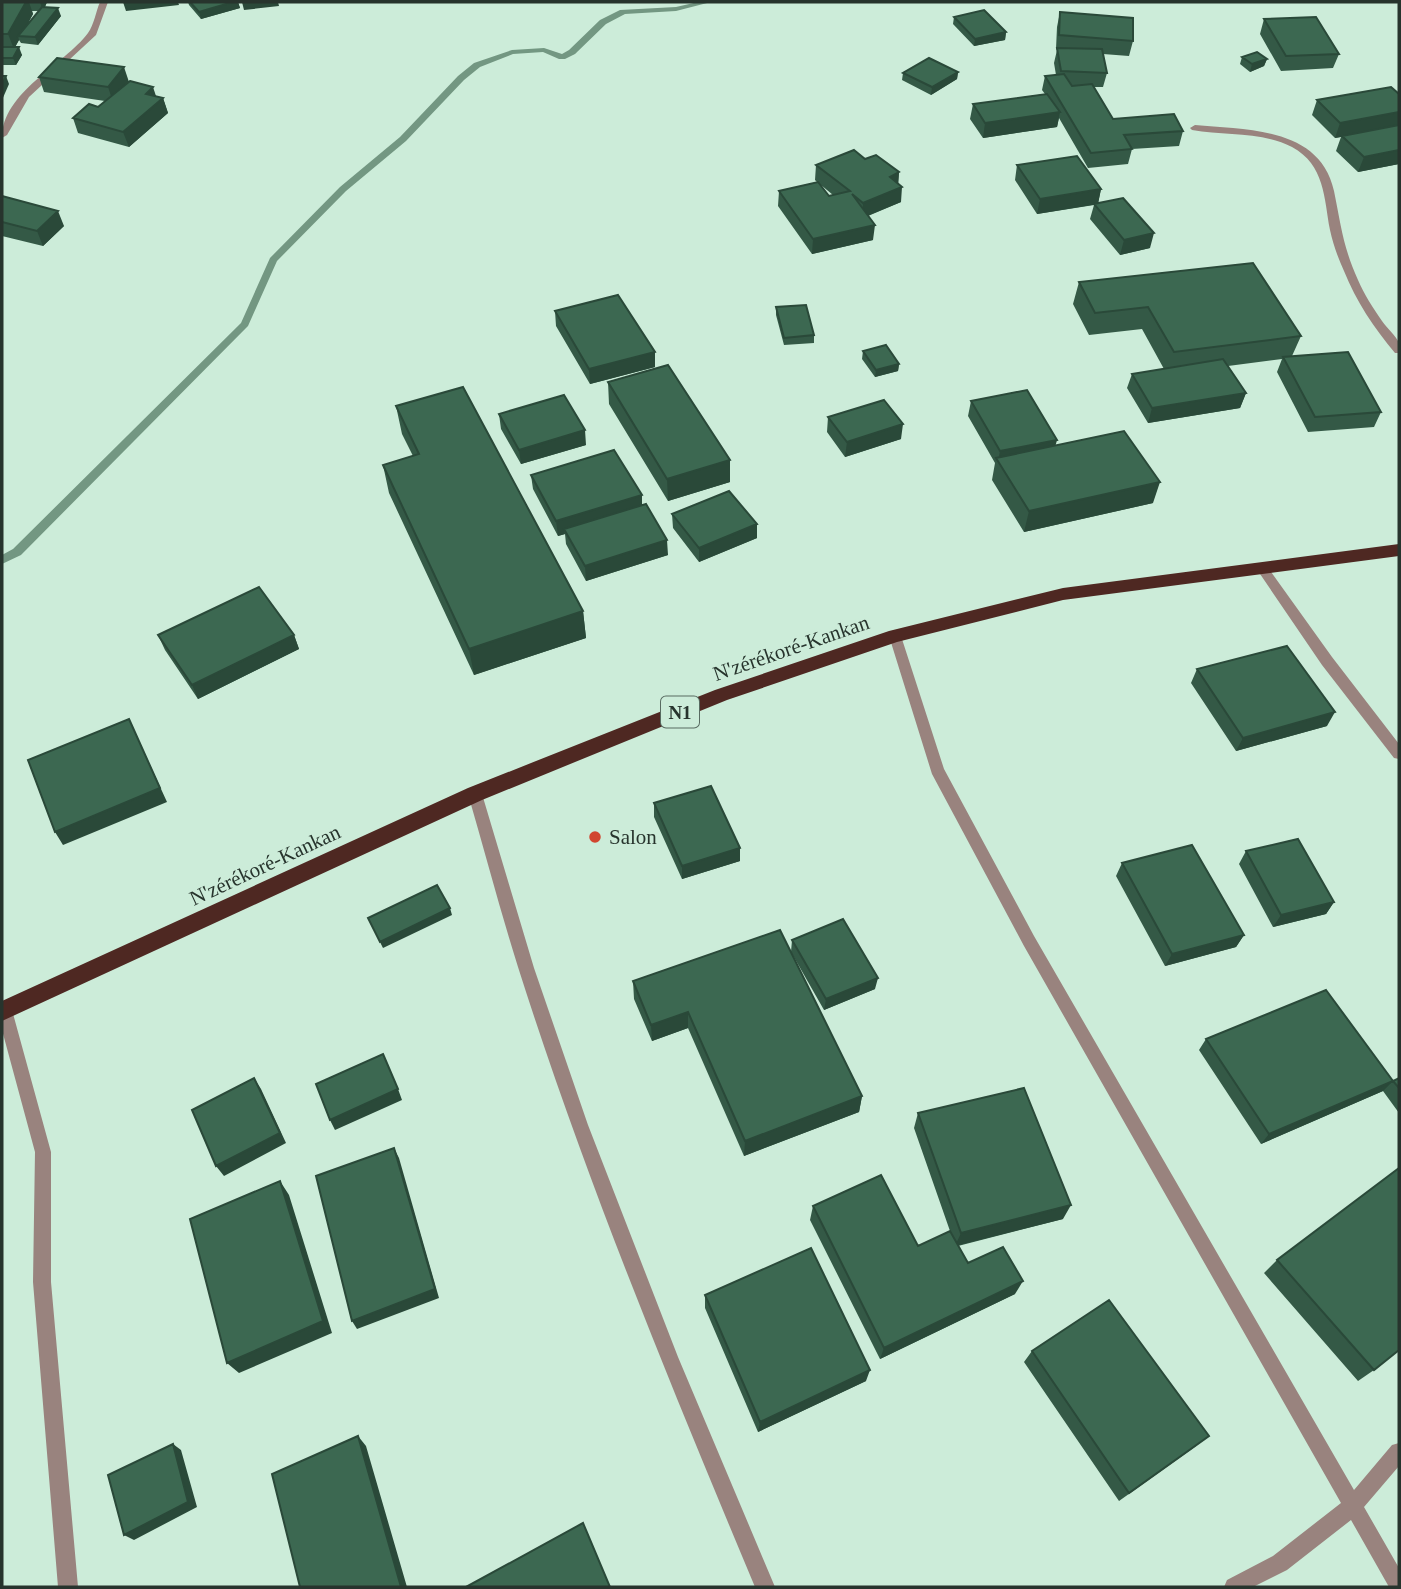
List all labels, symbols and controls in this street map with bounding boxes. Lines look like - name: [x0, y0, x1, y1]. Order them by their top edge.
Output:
- street label: N'zérékoré-Kankan: [710, 610, 873, 686]
- road number: N1: [661, 696, 699, 727]
- street label: N'zérékoré-Kankan: [186, 819, 345, 910]
- place label: Salon: [609, 825, 657, 849]
- marker: Salon: [587, 829, 603, 845]

